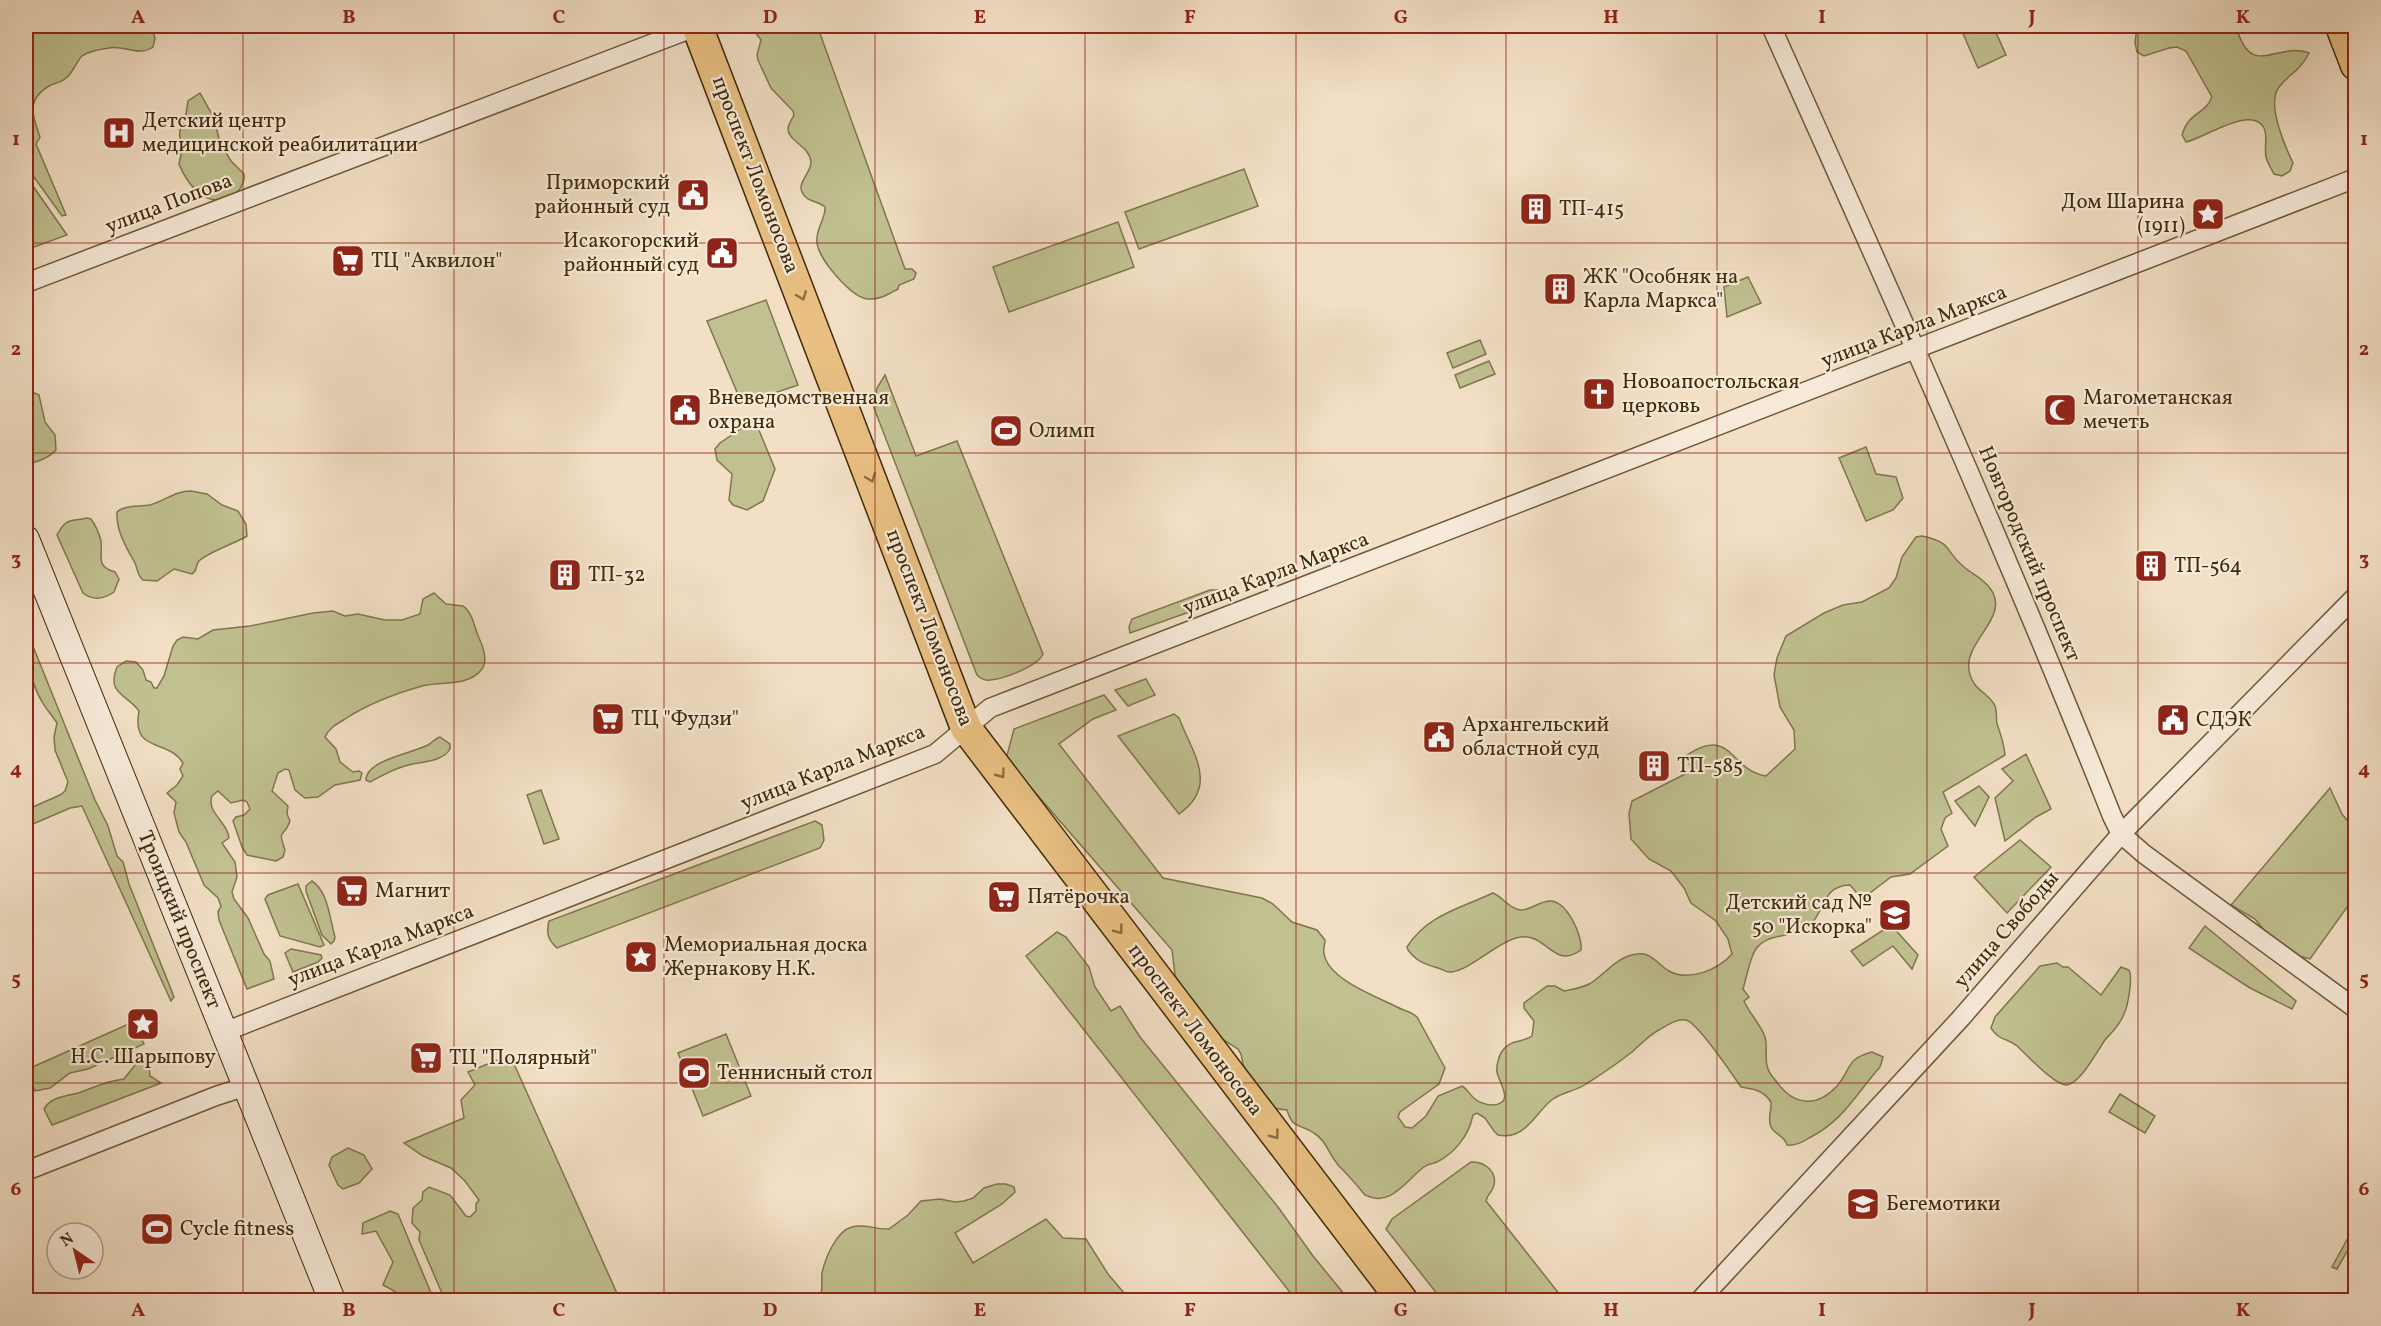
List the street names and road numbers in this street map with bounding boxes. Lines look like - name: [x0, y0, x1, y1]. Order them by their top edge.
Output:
- street label: проспект Ломоносова: [704, 72, 806, 278]
- street label: улица Попова: [101, 166, 237, 242]
- street label: улица Карла Маркса: [1817, 278, 2011, 376]
- street label: Новгородский проспект: [1970, 442, 2088, 667]
- street label: проспект Ломоносова: [878, 525, 980, 731]
- street label: улица Карла Маркса: [1179, 525, 1373, 623]
- street label: улица Карла Маркса: [736, 718, 930, 818]
- street label: Троицкий проспект: [130, 826, 228, 1014]
- street label: улица Свободы: [1948, 865, 2066, 995]
- street label: улица Карла Маркса: [284, 897, 478, 995]
- street label: проспект Ломоносова: [1120, 938, 1270, 1122]

